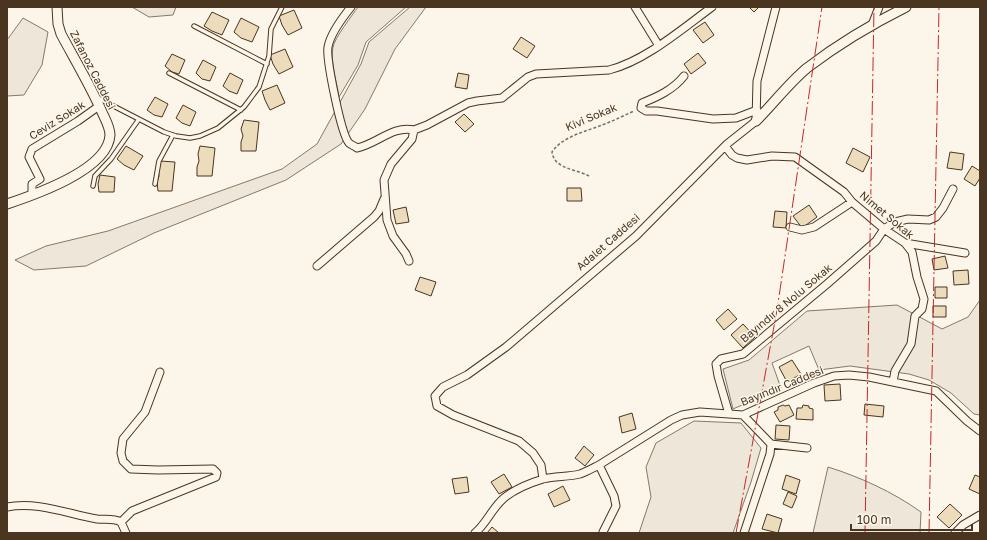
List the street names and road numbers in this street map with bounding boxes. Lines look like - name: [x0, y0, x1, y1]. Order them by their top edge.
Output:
- street label: Zafanoz Caddesi: [68, 28, 119, 111]
- street label: Ceviz Sokak: [26, 97, 87, 142]
- street label: Kivi Sokak: [563, 100, 618, 133]
- street label: Nimet Sokak: [858, 188, 917, 241]
- street label: Adalet Caddesi: [573, 211, 642, 273]
- street label: Bayındır 8 Nolu Sokak: [737, 261, 834, 345]
- street label: Bayındır Caddesi: [738, 363, 825, 408]

